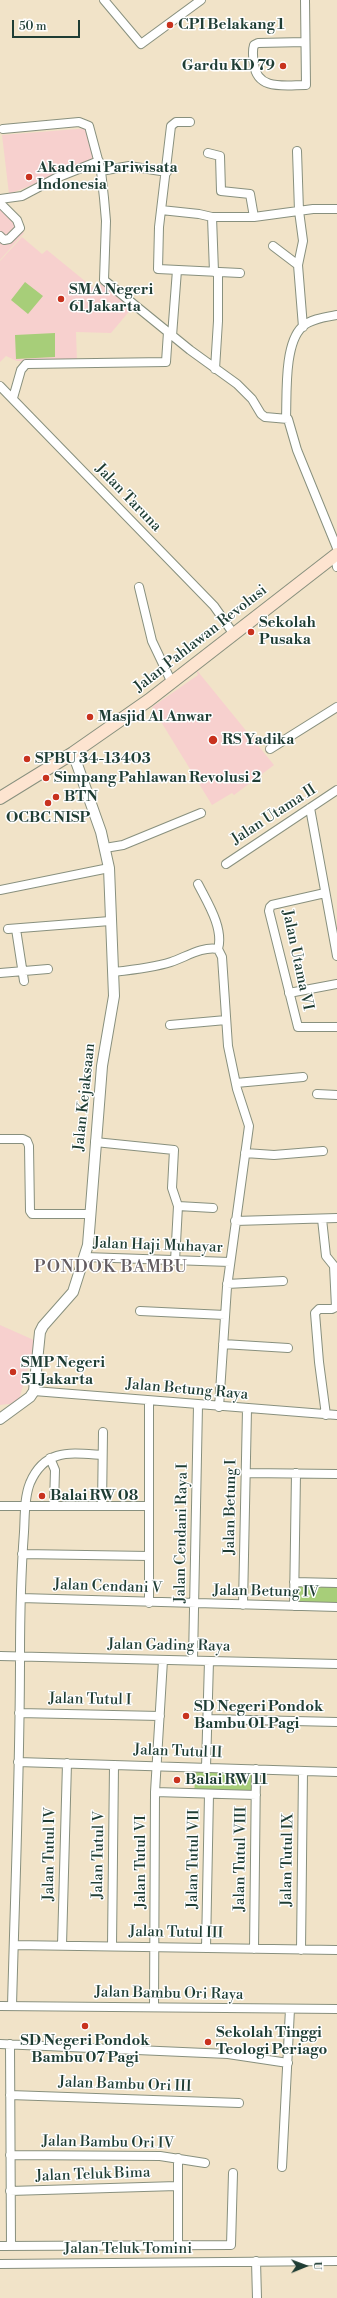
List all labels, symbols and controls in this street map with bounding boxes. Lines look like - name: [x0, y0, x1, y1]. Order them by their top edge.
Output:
- scale bar: [14, 12, 82, 38]
- place label: CPI Belakang 1: [178, 16, 285, 34]
- text: 50 m: [19, 19, 47, 34]
- marker: CPI Belakang 1: [165, 20, 175, 30]
- place label: Gardu KD 79: [182, 57, 275, 75]
- marker: Gardu KD 79: [278, 61, 288, 71]
- place label: Akademi Pariwisata Indonesia: [37, 159, 178, 194]
- marker: Akademi Pariwisata Indonesia: [24, 172, 34, 182]
- place label: SMA Negeri 61 Jakarta: [69, 281, 153, 316]
- marker: SMA Negeri 61 Jakarta: [56, 294, 66, 304]
- street label: Jalan Taruna: [91, 460, 165, 536]
- street label: Jalan Pahlawan Revolusi: [131, 581, 271, 697]
- place label: Sekolah Pusaka: [259, 614, 316, 649]
- marker: Sekolah Pusaka: [246, 627, 256, 637]
- place label: Masjid Al Anwar: [98, 708, 212, 726]
- marker: Masjid Al Anwar: [85, 712, 95, 722]
- place label: RS Yadika: [222, 731, 294, 749]
- marker: RS Yadika: [207, 734, 219, 746]
- place label: SPBU 34-13403: [35, 750, 151, 768]
- marker: SPBU 34-13403: [22, 754, 32, 764]
- place label: Simpang Pahlawan Revolusi 2: [54, 769, 261, 787]
- marker: Simpang Pahlawan Revolusi 2: [41, 773, 51, 783]
- street label: Jalan Utama II: [228, 781, 320, 849]
- place label: BTN: [64, 788, 98, 806]
- marker: BTN: [51, 792, 61, 802]
- marker: OCBC NISP: [43, 798, 53, 808]
- place label: OCBC NISP: [6, 809, 90, 827]
- street label: Jalan Utama VI: [278, 908, 316, 1012]
- street label: Jalan Kejaksaan: [70, 1042, 100, 1152]
- street label: Jalan Haji Muhayar: [93, 1235, 223, 1257]
- district label: PONDOK BAMBU: [34, 1258, 188, 1278]
- place label: SMP Negeri 51 Jakarta: [21, 1354, 105, 1389]
- marker: SMP Negeri 51 Jakarta: [8, 1367, 18, 1377]
- street label: Jalan Betung Raya: [125, 1376, 249, 1404]
- street label: Jalan Betung I: [221, 1459, 241, 1555]
- street label: Jalan Cendani Raya I: [172, 1463, 192, 1603]
- place label: Balai RW 08: [50, 1487, 138, 1505]
- marker: Balai RW 08: [37, 1491, 47, 1501]
- street label: Jalan Cendani V: [53, 1576, 163, 1598]
- street label: Jalan Betung IV: [213, 1582, 319, 1602]
- street label: Jalan Gading Raya: [107, 1636, 231, 1656]
- street label: Jalan Tutul I: [48, 1690, 132, 1710]
- place label: SD Negeri Pondok Bambu 01 Pagi: [194, 1698, 323, 1733]
- marker: SD Negeri Pondok Bambu 01 Pagi: [181, 1711, 191, 1721]
- street label: Jalan Tutul II: [133, 1741, 223, 1763]
- place label: Balai RW 11: [185, 1771, 268, 1789]
- marker: Balai RW 11: [172, 1775, 182, 1785]
- street label: Jalan Tutul VIII: [231, 1806, 251, 1912]
- street label: Jalan Tutul IV: [40, 1807, 60, 1901]
- street label: Jalan Tutul VII: [184, 1809, 204, 1909]
- street label: Jalan Tutul V: [89, 1811, 109, 1899]
- street label: Jalan Tutul IX: [278, 1813, 298, 1907]
- street label: Jalan Tutul VI: [132, 1815, 150, 1909]
- street label: Jalan Tutul III: [129, 1923, 223, 1943]
- street label: Jalan Bambu Ori Raya: [94, 1984, 244, 2004]
- marker: SD Negeri Pondok Bambu 07 Pagi: [80, 2021, 90, 2031]
- place label: Sekolah Tinggi Teologi Periago: [216, 2024, 327, 2059]
- place label: SD Negeri Pondok Bambu 07 Pagi: [20, 2032, 150, 2067]
- marker: Sekolah Tinggi Teologi Periago: [203, 2037, 213, 2047]
- street label: Jalan Bambu Ori III: [58, 2074, 192, 2096]
- street label: Jalan Bambu Ori IV: [42, 2133, 174, 2153]
- street label: Jalan Teluk Bima: [35, 2164, 151, 2186]
- street label: Jalan Teluk Tomini: [64, 2240, 192, 2258]
- north arrow: [285, 2246, 325, 2286]
- text: U: [310, 2261, 324, 2270]

